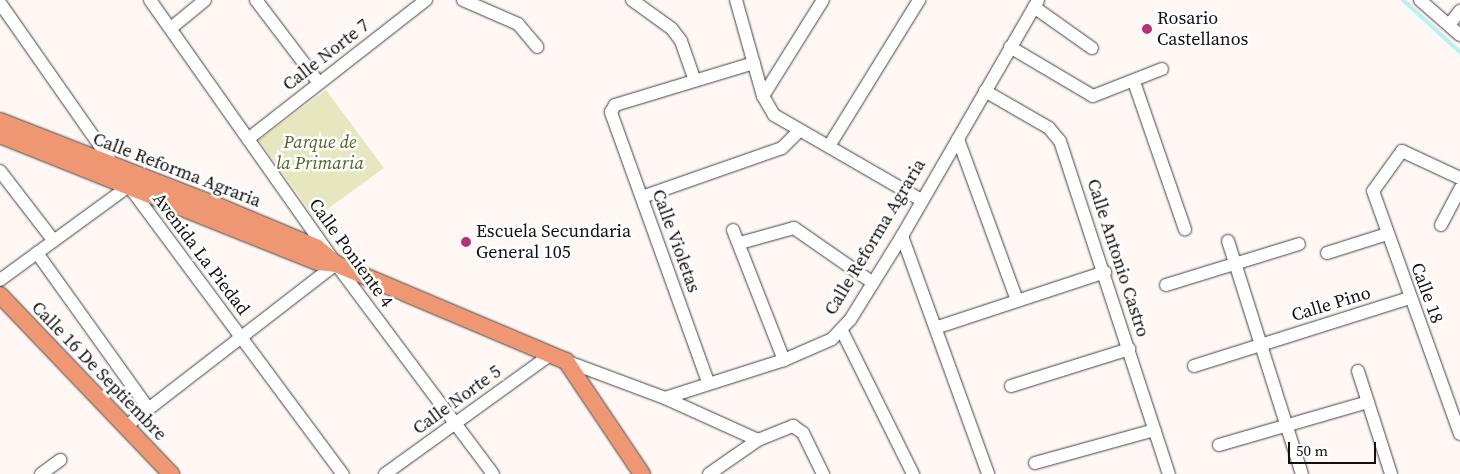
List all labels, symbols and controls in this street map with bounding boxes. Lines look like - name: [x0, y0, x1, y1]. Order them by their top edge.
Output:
- place label: Rosario Castellanos: [1157, 8, 1248, 50]
- street label: Calle Norte 7: [278, 15, 374, 95]
- marker: Rosario Castellanos: [1141, 23, 1153, 35]
- street label: Calle Reforma Agraria: [90, 128, 264, 212]
- park label: Parque de la Primaria: [276, 132, 364, 174]
- street label: Calle Reforma Agraria: [820, 155, 930, 319]
- street label: Calle Antonio Castro: [1082, 176, 1154, 340]
- street label: Calle Violetas: [647, 186, 705, 296]
- street label: Avenida La Piedad: [148, 189, 254, 319]
- street label: Calle Poniente 4: [304, 194, 398, 312]
- place label: Escuela Secundaria General 105: [476, 221, 631, 264]
- marker: Escuela Secundaria General 105: [460, 236, 472, 248]
- street label: Calle 18: [1406, 260, 1448, 326]
- street label: Calle Pino: [1289, 282, 1373, 326]
- street label: Calle 16 De Septiembre: [27, 297, 171, 445]
- street label: Calle Norte 5: [409, 361, 505, 439]
- scale bar: [1290, 432, 1378, 464]
- text: 50 m: [1296, 440, 1328, 461]

